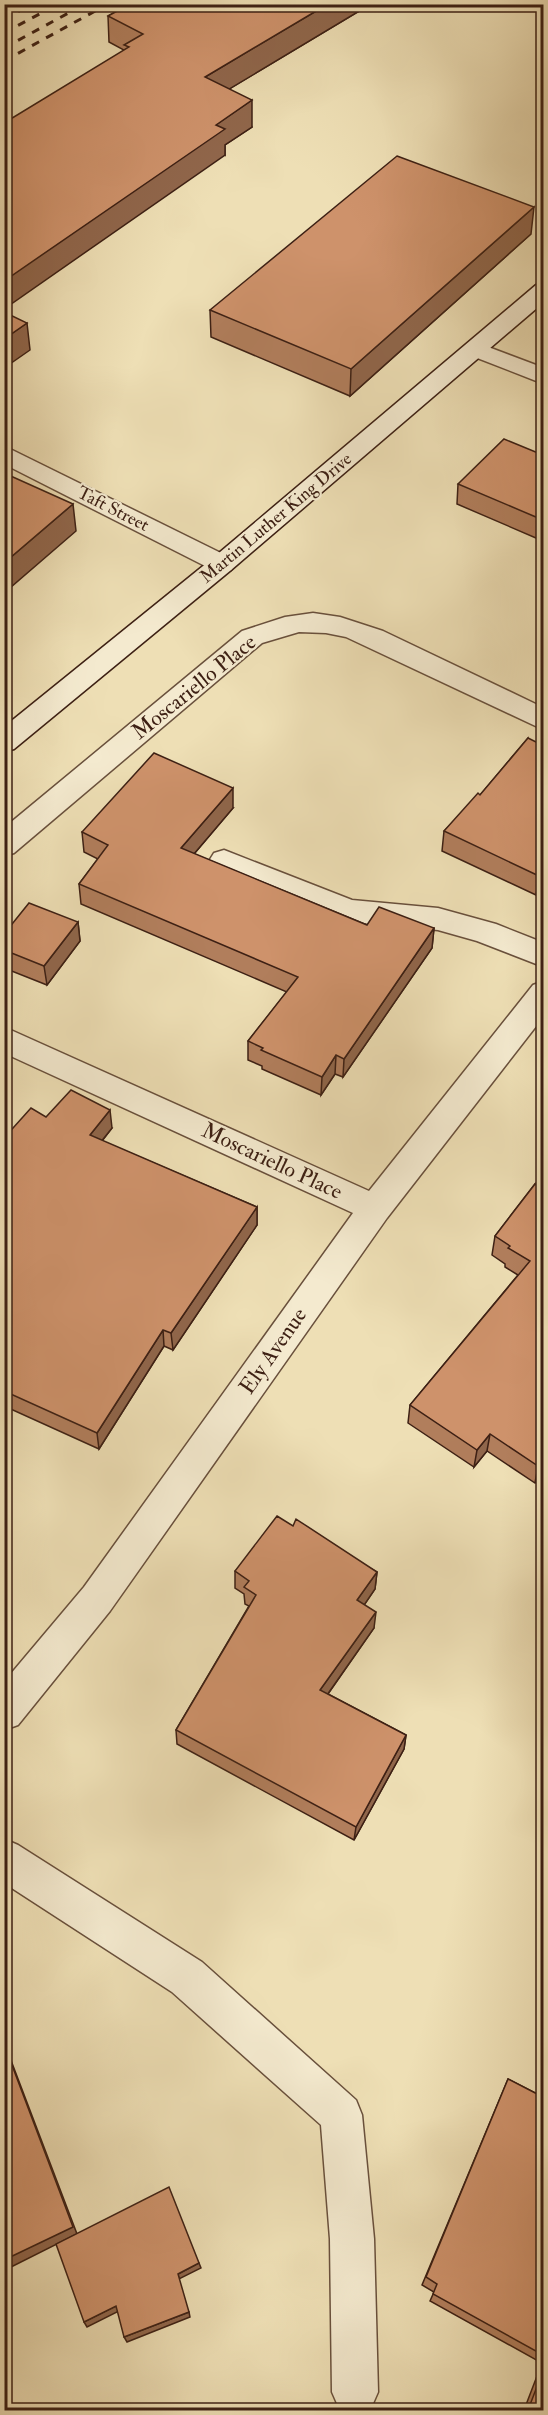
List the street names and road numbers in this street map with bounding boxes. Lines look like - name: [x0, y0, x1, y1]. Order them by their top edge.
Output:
- street label: Martin Luther King Drive: [195, 447, 357, 588]
- street label: Taft Street: [73, 481, 153, 537]
- street label: Moscariello Place: [126, 628, 262, 746]
- street label: Moscariello Place: [197, 1116, 347, 1206]
- street label: Ely Avenue: [233, 1302, 313, 1400]

